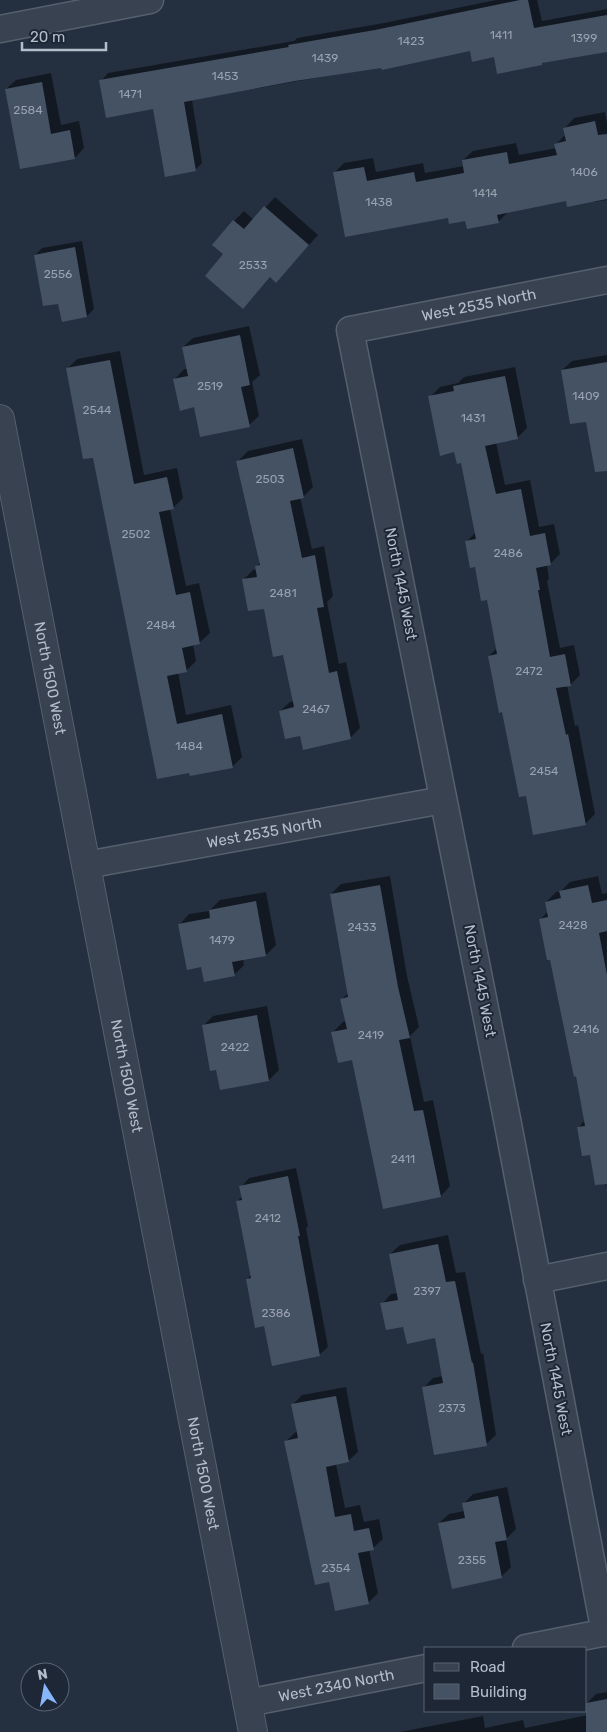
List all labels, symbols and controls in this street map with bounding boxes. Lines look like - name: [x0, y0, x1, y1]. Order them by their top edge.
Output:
- scale bar: [22, 20, 106, 52]
- text: 20 m: [30, 28, 65, 46]
- house number: 1411: [490, 28, 512, 42]
- house number: 1399: [571, 31, 597, 45]
- house number: 1423: [398, 34, 424, 48]
- house number: 1439: [312, 51, 338, 65]
- house number: 1453: [212, 69, 238, 83]
- house number: 1471: [118, 87, 142, 101]
- house number: 2584: [13, 103, 43, 117]
- house number: 1406: [570, 165, 598, 179]
- house number: 1414: [473, 186, 498, 200]
- house number: 1438: [365, 195, 393, 209]
- house number: 2533: [239, 258, 267, 272]
- house number: 2556: [44, 267, 72, 281]
- street label: West 2535 North: [420, 285, 538, 325]
- house number: 2519: [197, 379, 223, 393]
- house number: 1409: [572, 389, 600, 403]
- house number: 2544: [82, 403, 112, 417]
- house number: 1431: [461, 411, 485, 425]
- house number: 2503: [255, 472, 285, 486]
- street label: North 1445 West: [381, 526, 421, 642]
- house number: 2502: [122, 527, 150, 541]
- house number: 2486: [493, 546, 523, 560]
- house number: 2481: [269, 586, 297, 600]
- house number: 2484: [146, 618, 176, 632]
- street label: North 1500 West: [30, 620, 70, 736]
- house number: 2472: [515, 664, 543, 678]
- house number: 2467: [302, 702, 330, 716]
- house number: 1484: [175, 739, 203, 753]
- house number: 2454: [530, 764, 559, 778]
- street label: West 2535 North: [205, 813, 323, 852]
- house number: 2428: [558, 918, 588, 932]
- house number: 2433: [348, 920, 376, 934]
- street label: North 1445 West: [460, 923, 500, 1039]
- house number: 1479: [209, 933, 235, 947]
- street label: North 1500 West: [107, 1018, 146, 1134]
- house number: 2416: [573, 1022, 599, 1036]
- house number: 2419: [358, 1028, 384, 1042]
- house number: 2422: [221, 1040, 249, 1054]
- house number: 2411: [391, 1152, 415, 1166]
- house number: 2412: [255, 1211, 281, 1225]
- house number: 2397: [413, 1284, 441, 1298]
- house number: 2386: [261, 1306, 291, 1320]
- street label: North 1445 West: [536, 1321, 576, 1437]
- house number: 2373: [438, 1401, 466, 1415]
- street label: North 1500 West: [183, 1415, 223, 1532]
- house number: 2355: [458, 1553, 486, 1567]
- house number: 2354: [322, 1561, 351, 1575]
- legend: [424, 1647, 587, 1712]
- text: Road: [470, 1658, 506, 1676]
- north arrow: [20, 1662, 70, 1712]
- text: N: [36, 1665, 49, 1684]
- street label: West 2340 North: [277, 1665, 396, 1706]
- text: Building: [470, 1683, 527, 1701]

